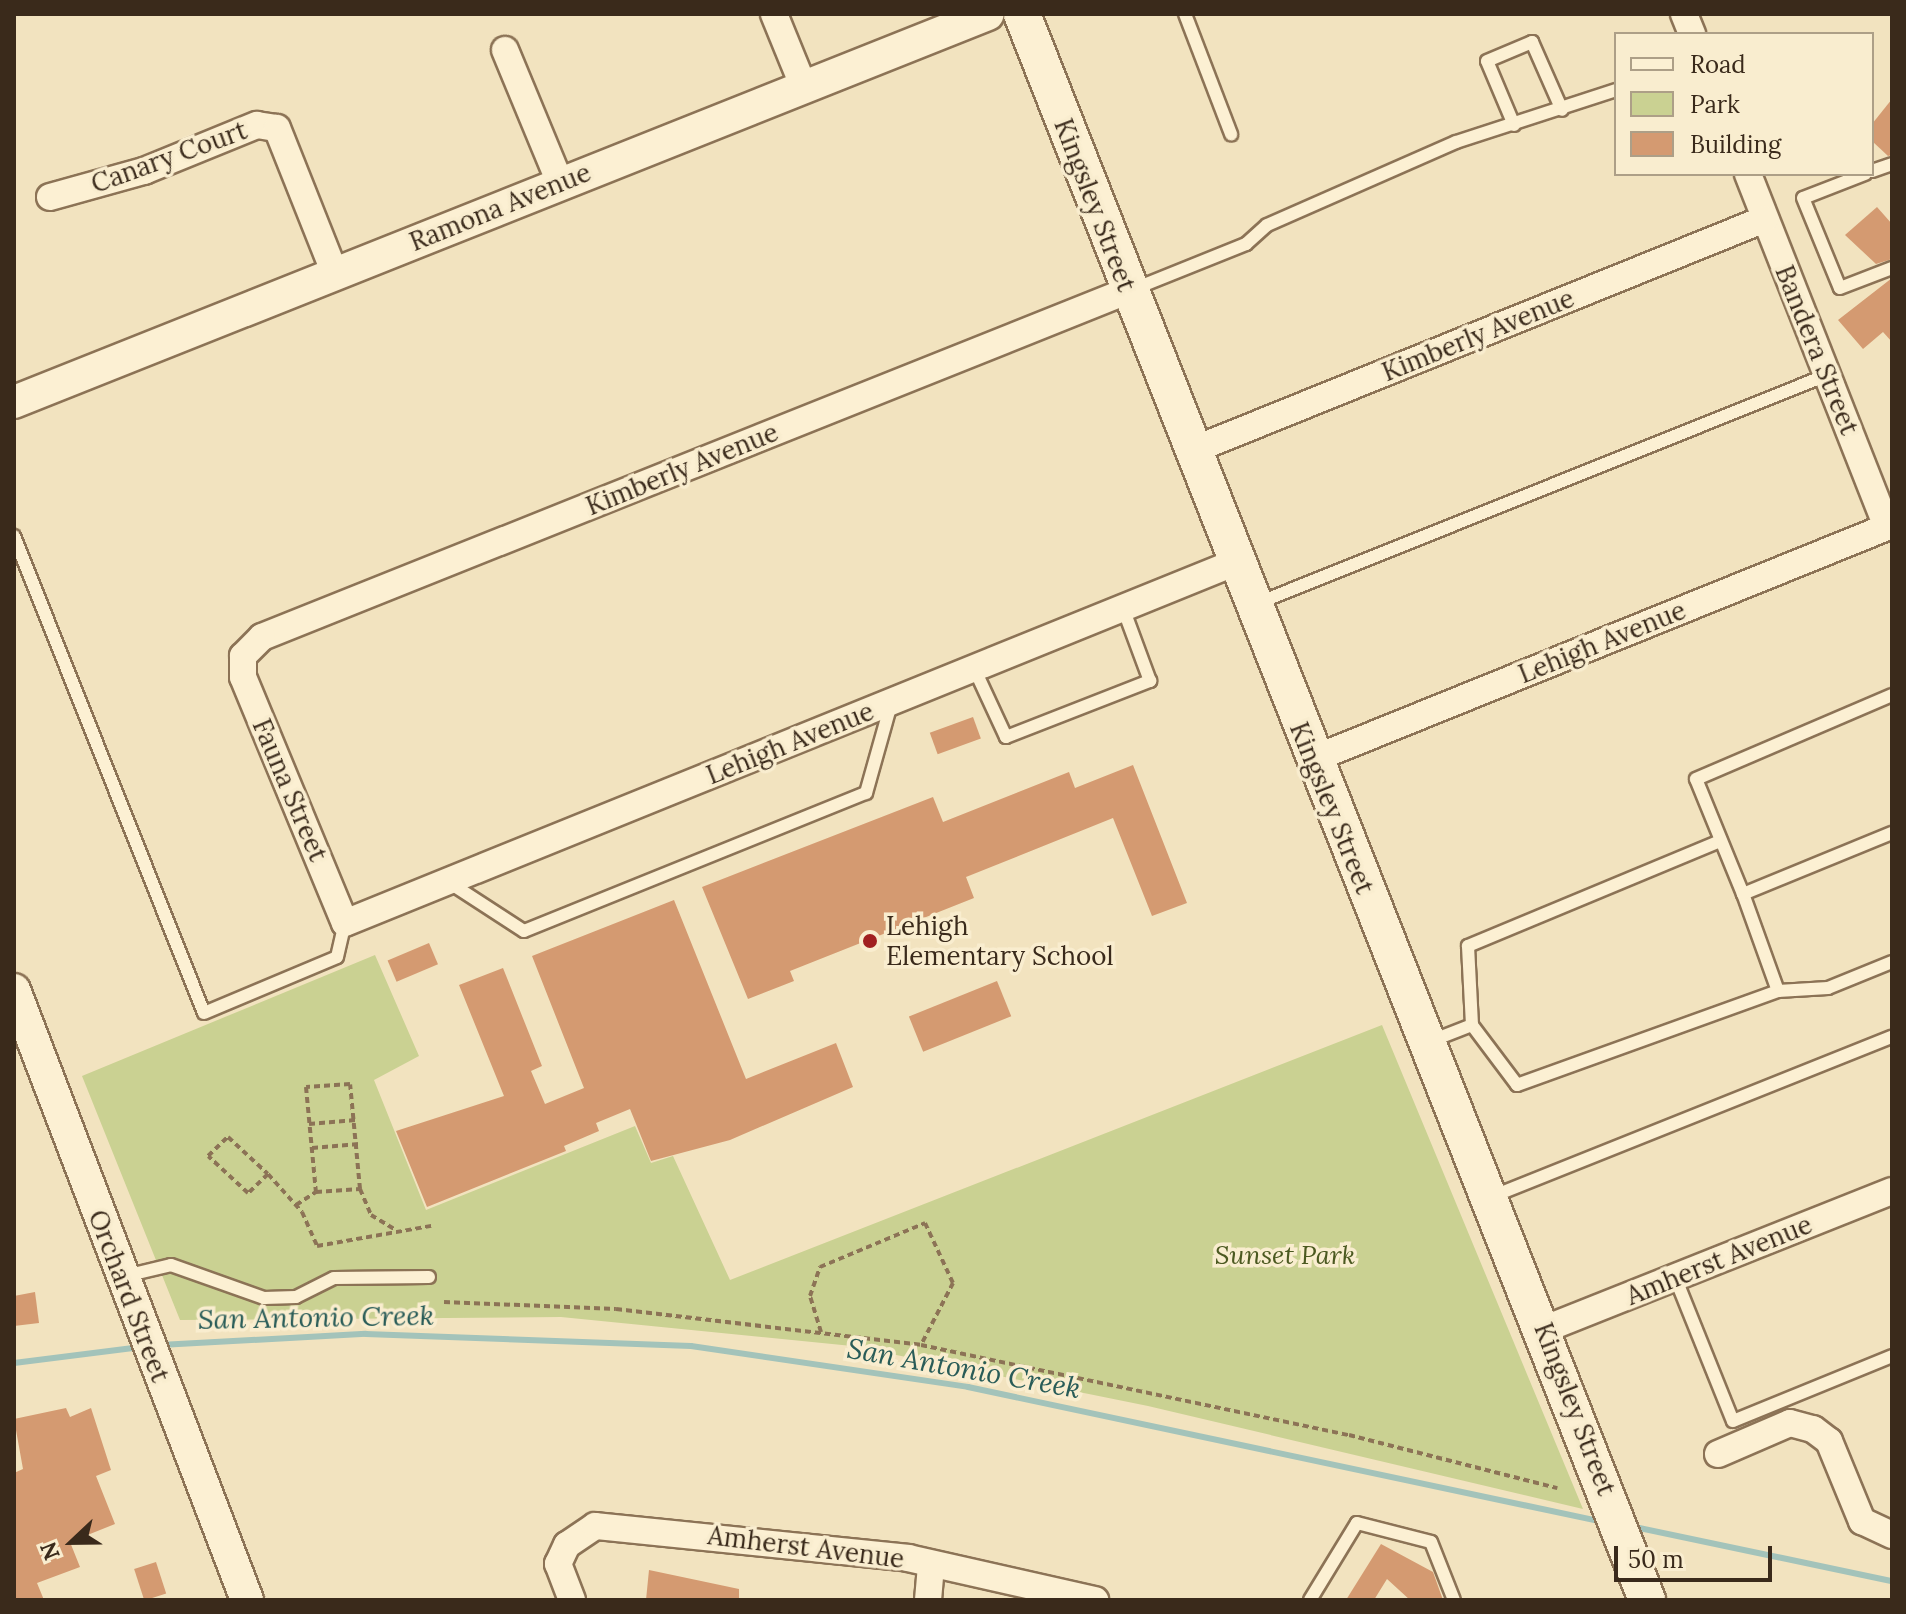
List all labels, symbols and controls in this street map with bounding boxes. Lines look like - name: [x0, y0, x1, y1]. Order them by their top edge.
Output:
- legend: [1614, 32, 1874, 176]
- text: Road: [1690, 49, 1746, 80]
- text: Park: [1690, 89, 1740, 120]
- street label: Canary Court: [87, 114, 251, 200]
- street label: Kingsley Street: [1048, 114, 1142, 296]
- text: Building: [1690, 129, 1781, 160]
- street label: Ramona Avenue: [405, 156, 595, 258]
- street label: Bandera Street: [1769, 261, 1865, 439]
- street label: Kimberly Avenue: [1377, 282, 1579, 388]
- street label: Kimberly Avenue: [581, 416, 783, 522]
- street label: Lehigh Avenue: [1514, 594, 1690, 690]
- street label: Lehigh Avenue: [702, 695, 878, 791]
- street label: Fauna Street: [246, 714, 334, 866]
- street label: Kingsley Street: [1283, 718, 1381, 898]
- place label: Lehigh Elementary School: [886, 910, 1114, 972]
- marker: Lehigh Elementary School: [861, 932, 879, 950]
- street label: Orchard Street: [82, 1206, 176, 1386]
- street label: Amherst Avenue: [1622, 1209, 1816, 1311]
- park label: Sunset Park: [1215, 1239, 1355, 1271]
- water label: San Antonio Creek: [198, 1298, 434, 1336]
- street label: Kingsley Street: [1528, 1318, 1622, 1500]
- water label: San Antonio Creek: [845, 1331, 1083, 1405]
- north arrow: [32, 1502, 112, 1582]
- street label: Amherst Avenue: [706, 1519, 906, 1575]
- scale bar: [1618, 1530, 1776, 1580]
- text: N: [34, 1538, 66, 1564]
- text: 50 m: [1628, 1544, 1684, 1575]

